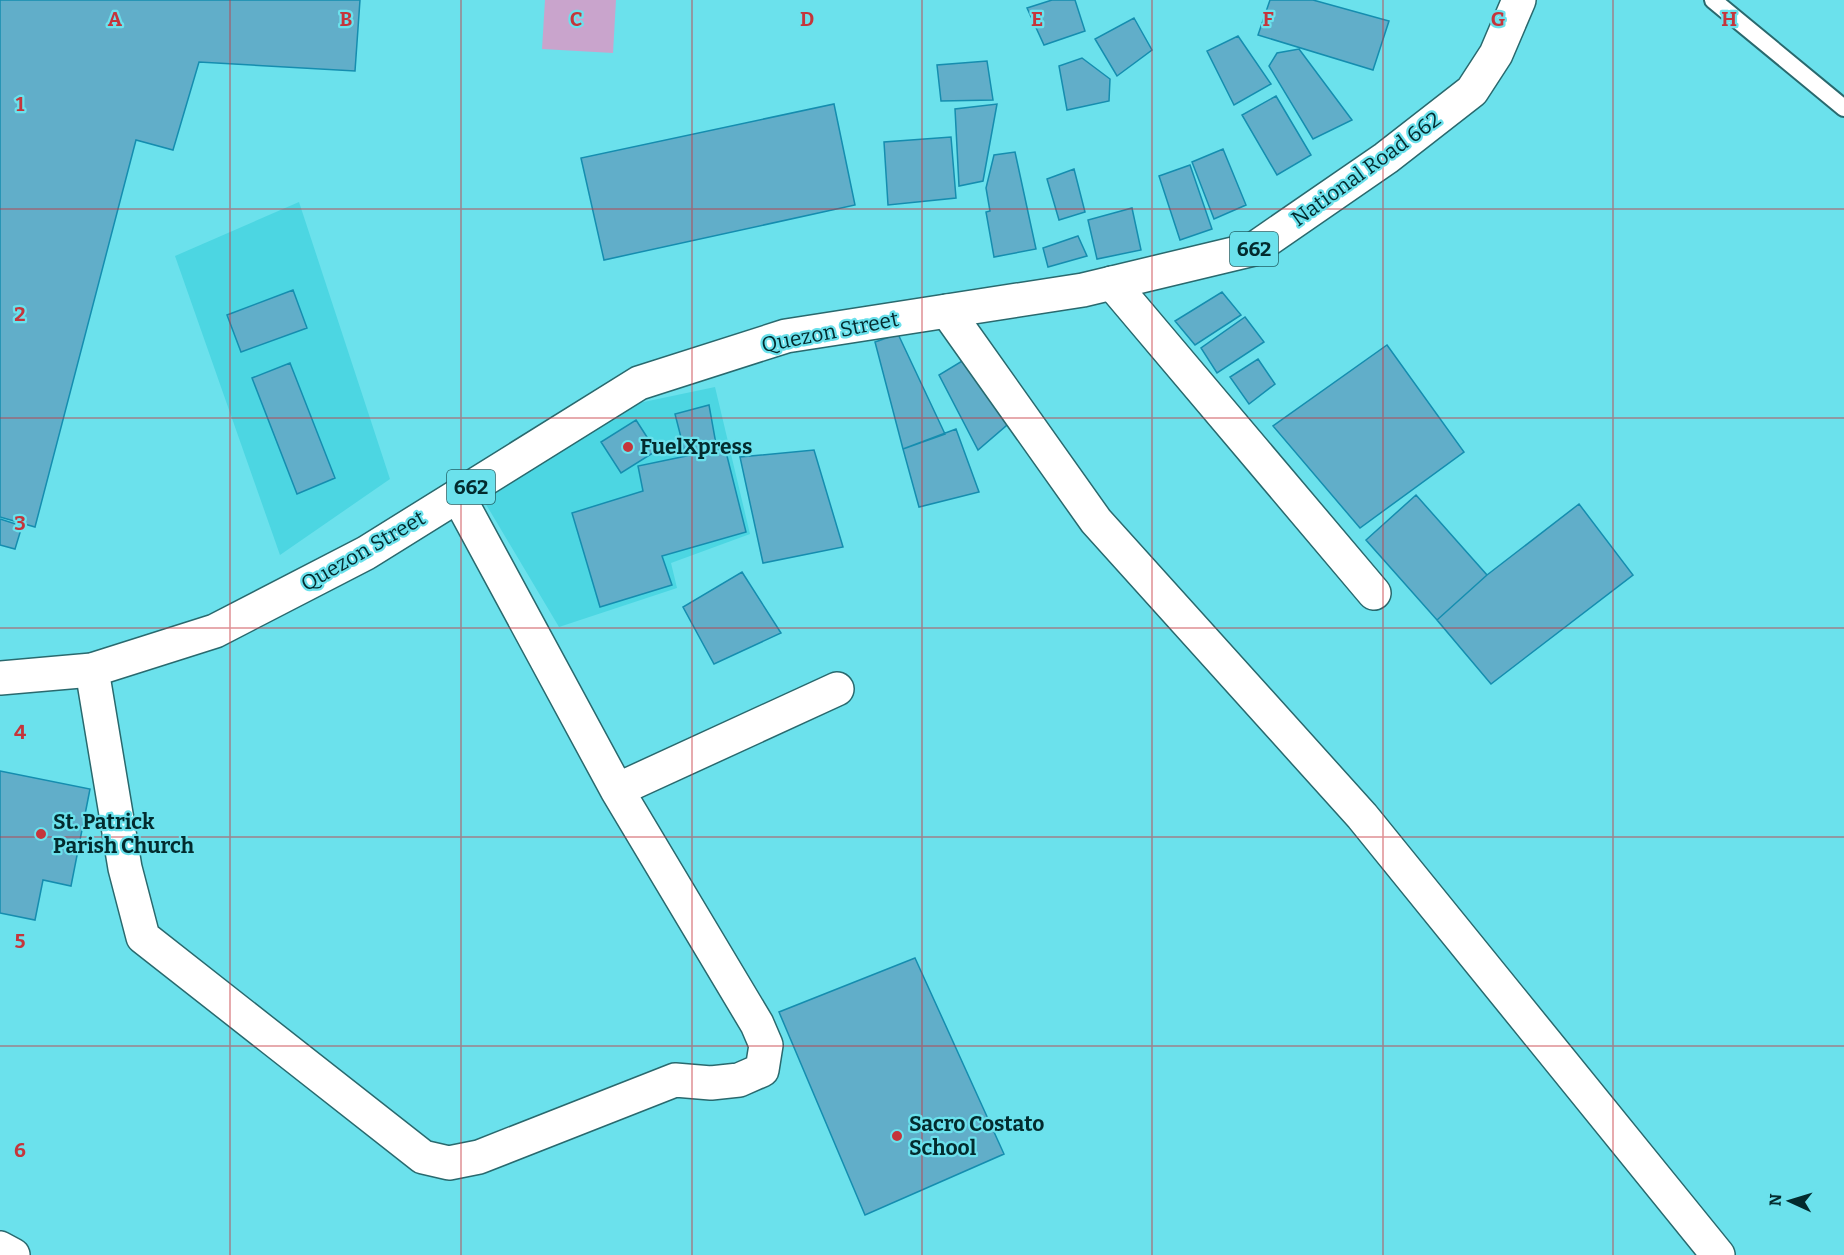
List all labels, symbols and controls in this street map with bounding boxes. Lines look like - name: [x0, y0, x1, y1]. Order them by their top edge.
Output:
- text: A: [108, 7, 123, 31]
- text: B: [340, 7, 353, 31]
- text: C: [570, 7, 582, 31]
- text: D: [800, 7, 814, 31]
- text: E: [1031, 7, 1043, 31]
- text: F: [1262, 7, 1274, 31]
- text: G: [1491, 7, 1505, 31]
- text: H: [1721, 7, 1737, 31]
- text: 1: [16, 92, 25, 116]
- street label: National Road 662: [1286, 106, 1446, 232]
- road number: 662: [1230, 232, 1278, 266]
- text: 2: [14, 302, 26, 326]
- street label: Quezon Street: [759, 306, 901, 358]
- place label: FuelXpress: [640, 434, 752, 460]
- marker: FuelXpress: [621, 440, 635, 454]
- road number: 662: [447, 470, 495, 504]
- street label: Quezon Street: [296, 505, 430, 597]
- text: 3: [14, 511, 26, 535]
- text: 4: [14, 720, 26, 744]
- place label: St. Patrick Parish Church: [53, 809, 195, 859]
- marker: St. Patrick Parish Church: [34, 827, 48, 841]
- text: 5: [15, 929, 26, 953]
- place label: Sacro Costato School: [909, 1111, 1044, 1161]
- marker: Sacro Costato School: [890, 1129, 904, 1143]
- text: 6: [14, 1138, 26, 1162]
- north arrow: [1760, 1171, 1820, 1231]
- text: N: [1766, 1193, 1785, 1207]

